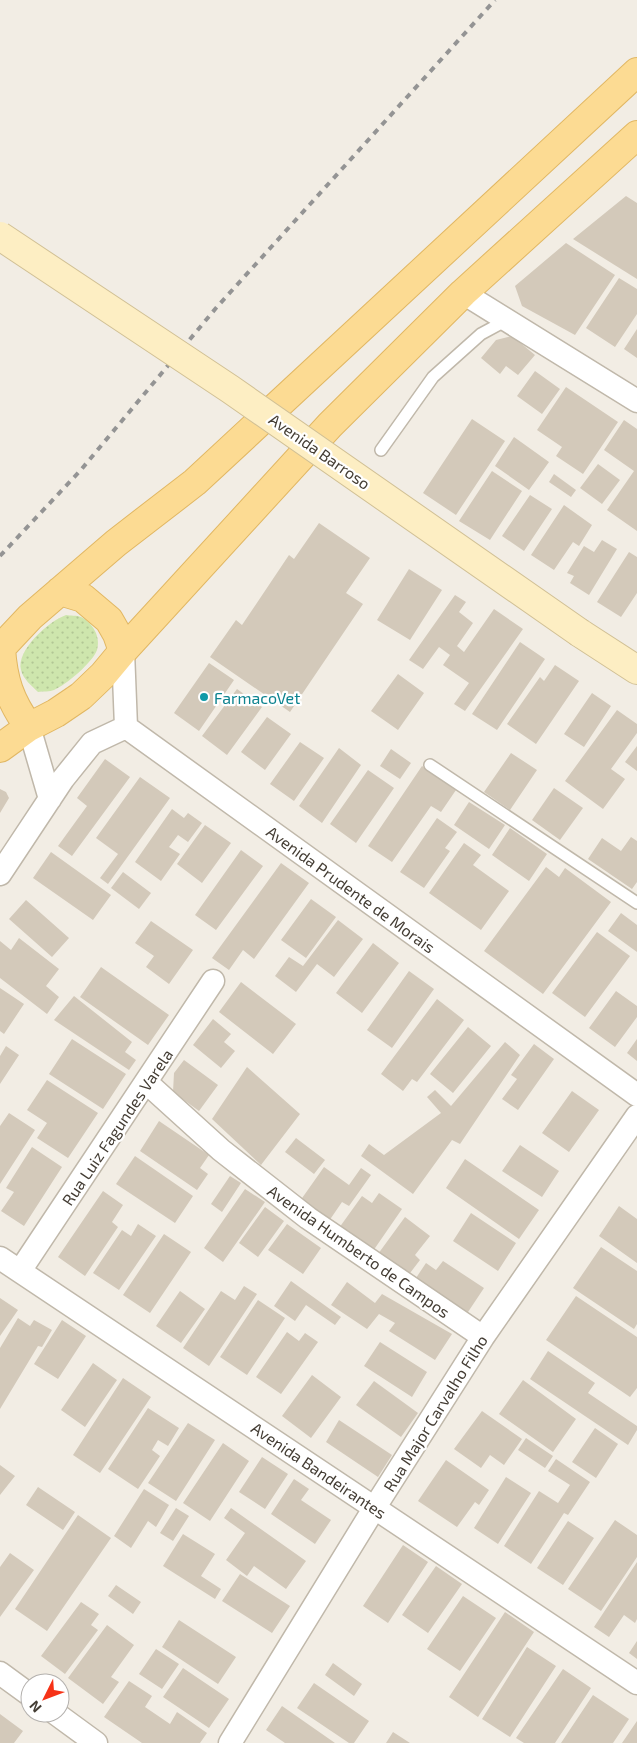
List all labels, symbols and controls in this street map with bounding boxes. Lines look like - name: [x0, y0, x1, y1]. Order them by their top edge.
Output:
- street label: Avenida Barroso: [266, 409, 374, 493]
- place label: FarmacoVet: [214, 688, 300, 707]
- marker: FarmacoVet: [198, 691, 210, 703]
- street label: Avenida Prudente de Morais: [263, 822, 439, 956]
- street label: Rua Luiz Fagundes Varela: [58, 1045, 176, 1209]
- street label: Avenida Humberto de Campos: [264, 1181, 454, 1321]
- street label: Rua Major Carvalho Filho: [379, 1331, 492, 1495]
- street label: Avenida Bandeirantes: [248, 1418, 390, 1522]
- north arrow: [20, 1673, 70, 1723]
- text: N: [25, 1698, 45, 1716]

